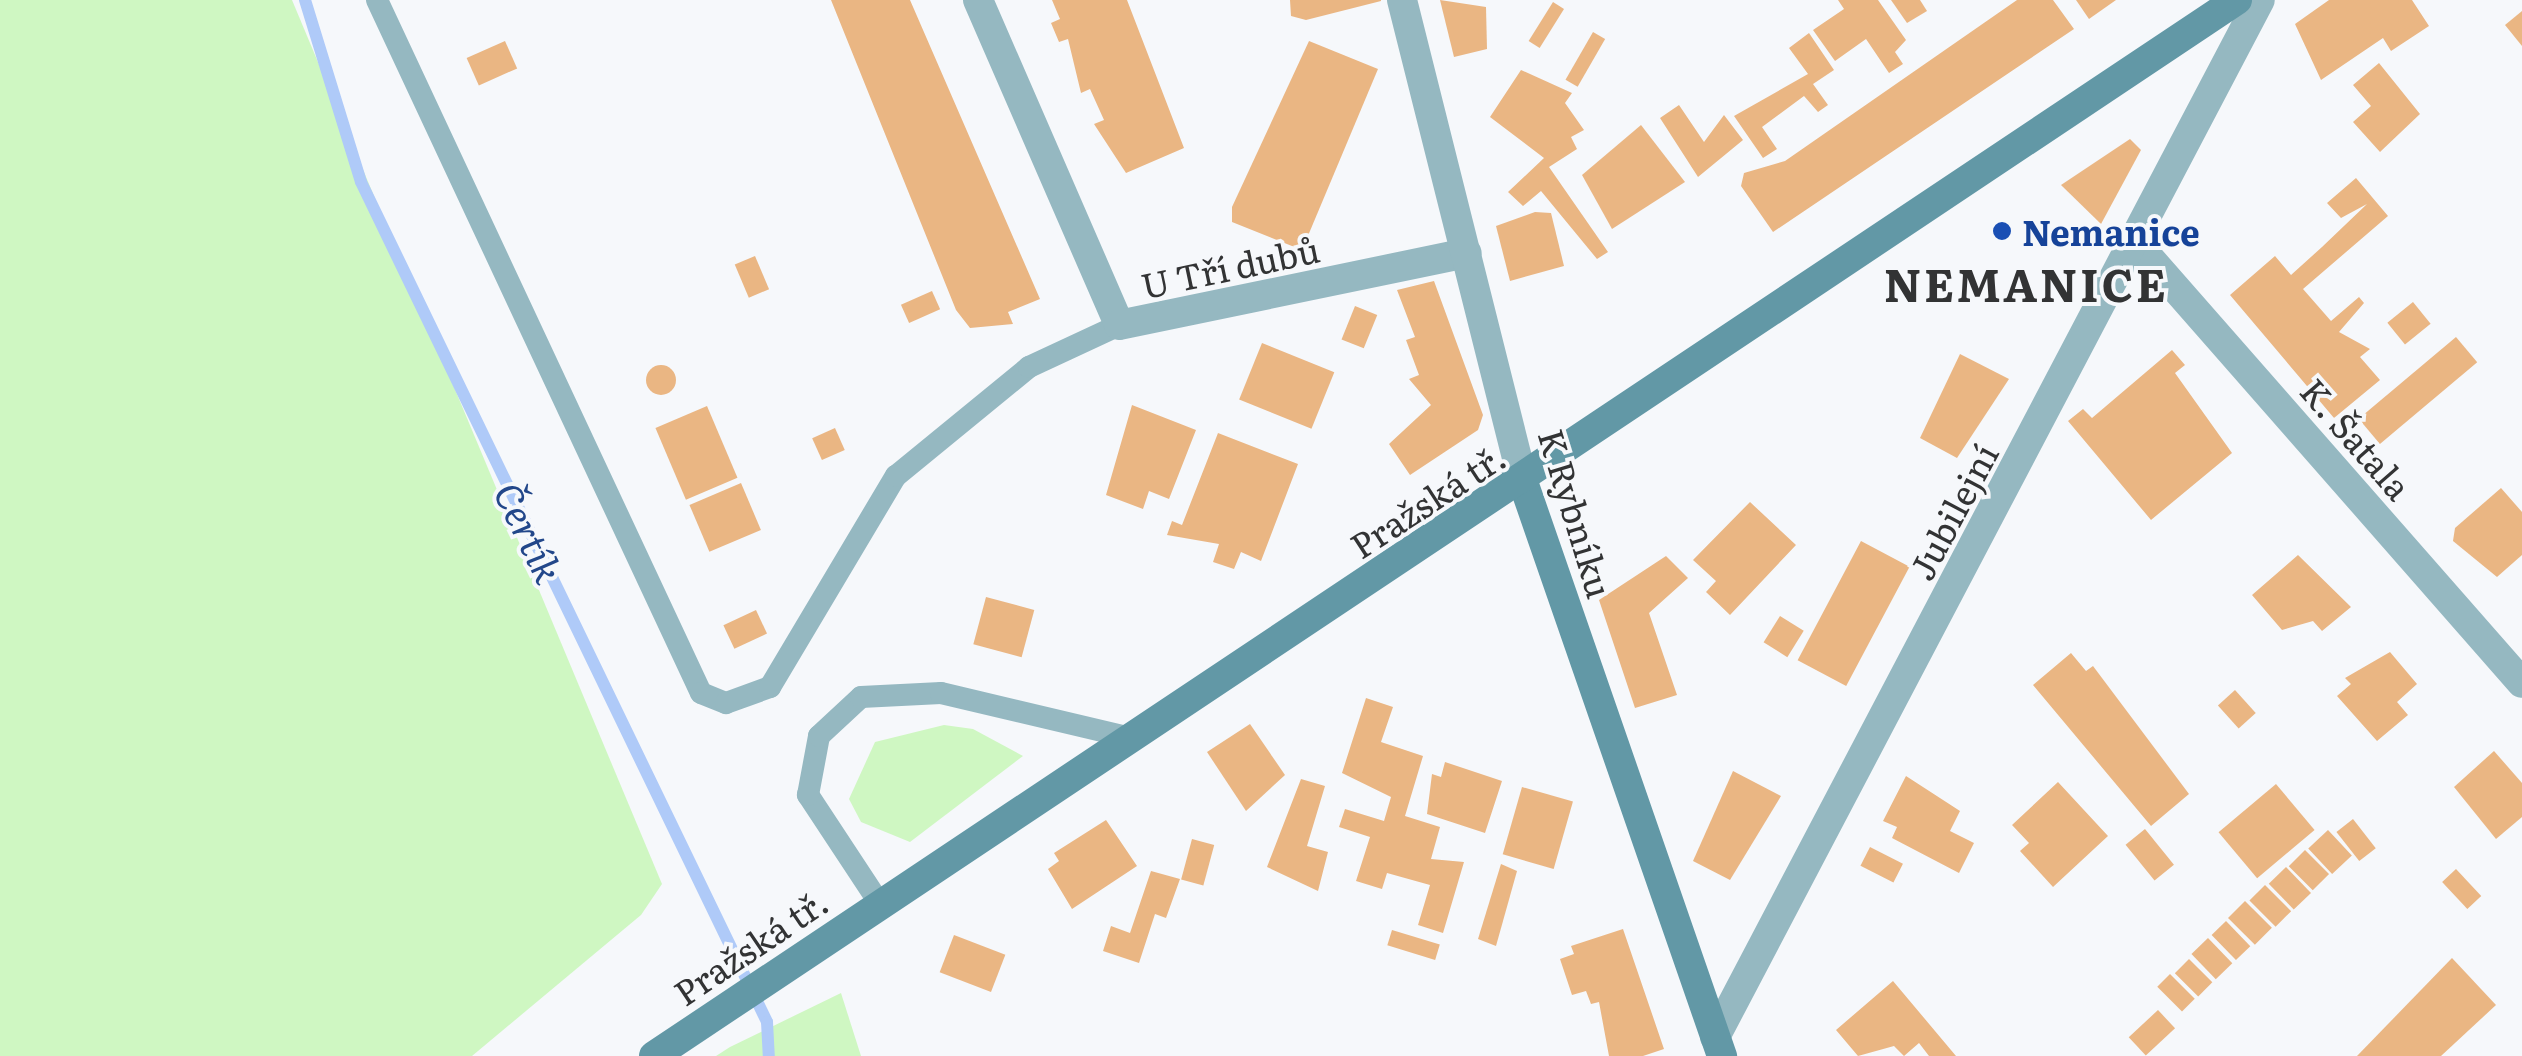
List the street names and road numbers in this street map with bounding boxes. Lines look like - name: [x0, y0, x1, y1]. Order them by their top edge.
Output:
- street label: U Tří dubů: [1137, 227, 1323, 305]
- street label: K. Šatala: [2293, 369, 2421, 507]
- street label: K Rybníku: [1531, 423, 1623, 603]
- street label: Pražská tř.: [1342, 434, 1512, 566]
- street label: Jubilejní: [1899, 436, 2005, 586]
- street label: Pražská tř.: [665, 879, 835, 1013]

